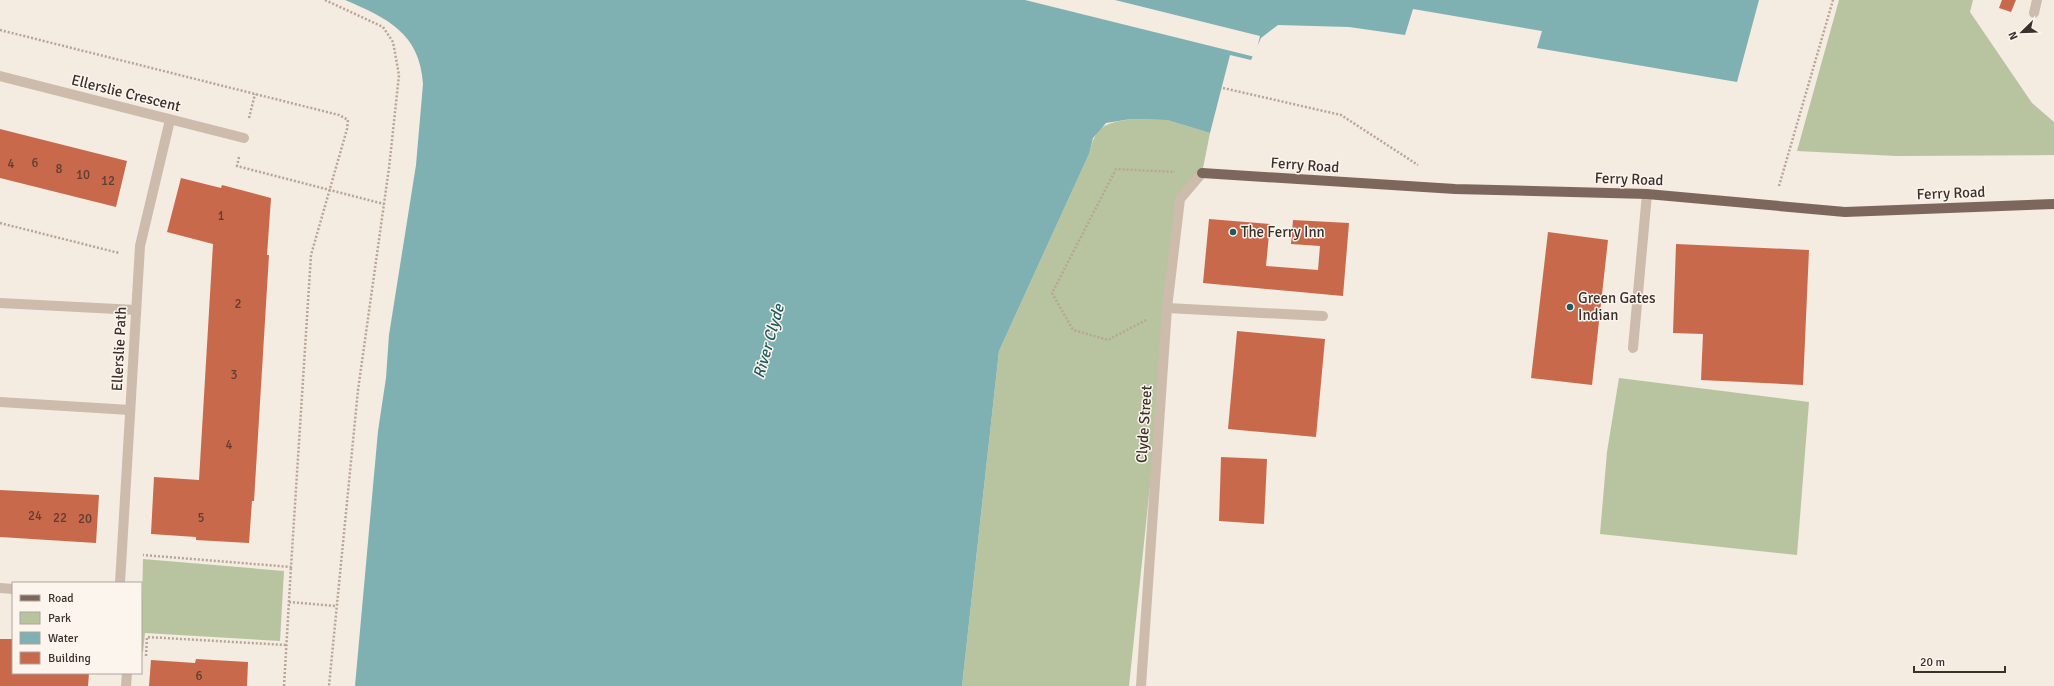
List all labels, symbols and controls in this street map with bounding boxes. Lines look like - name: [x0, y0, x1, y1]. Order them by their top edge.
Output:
- north arrow: [2002, 12, 2042, 52]
- text: N: [2006, 30, 2021, 42]
- street label: Ellerslie Crescent: [69, 71, 183, 115]
- street label: Ferry Road: [1270, 154, 1340, 176]
- house number: 6: [31, 155, 39, 171]
- house number: 4: [7, 156, 15, 172]
- house number: 8: [55, 161, 63, 177]
- house number: 10: [76, 167, 90, 183]
- street label: Ferry Road: [1594, 169, 1664, 189]
- house number: 12: [101, 173, 115, 189]
- street label: Ferry Road: [1916, 183, 1986, 203]
- house number: 1: [217, 208, 225, 224]
- place label: The Ferry Inn: [1241, 223, 1325, 241]
- marker: The Ferry Inn: [1228, 227, 1238, 237]
- place label: Green Gates Indian: [1578, 289, 1656, 324]
- house number: 2: [234, 296, 242, 312]
- water label: River Clyde: [749, 301, 789, 381]
- marker: Green Gates Indian: [1565, 302, 1575, 312]
- street label: Ellerslie Path: [108, 306, 130, 392]
- house number: 3: [230, 367, 238, 383]
- street label: Clyde Street: [1132, 384, 1156, 464]
- house number: 4: [225, 437, 233, 453]
- house number: 24: [28, 508, 42, 524]
- house number: 22: [53, 510, 67, 526]
- house number: 5: [197, 510, 205, 526]
- house number: 20: [78, 511, 92, 527]
- legend: [12, 582, 142, 674]
- text: Road: [48, 591, 74, 606]
- text: Park: [48, 611, 71, 626]
- text: Water: [48, 631, 79, 646]
- scale bar: [1914, 648, 2005, 674]
- text: Building: [48, 651, 91, 666]
- text: 20 m: [1920, 655, 1945, 670]
- house number: 6: [195, 668, 203, 684]

